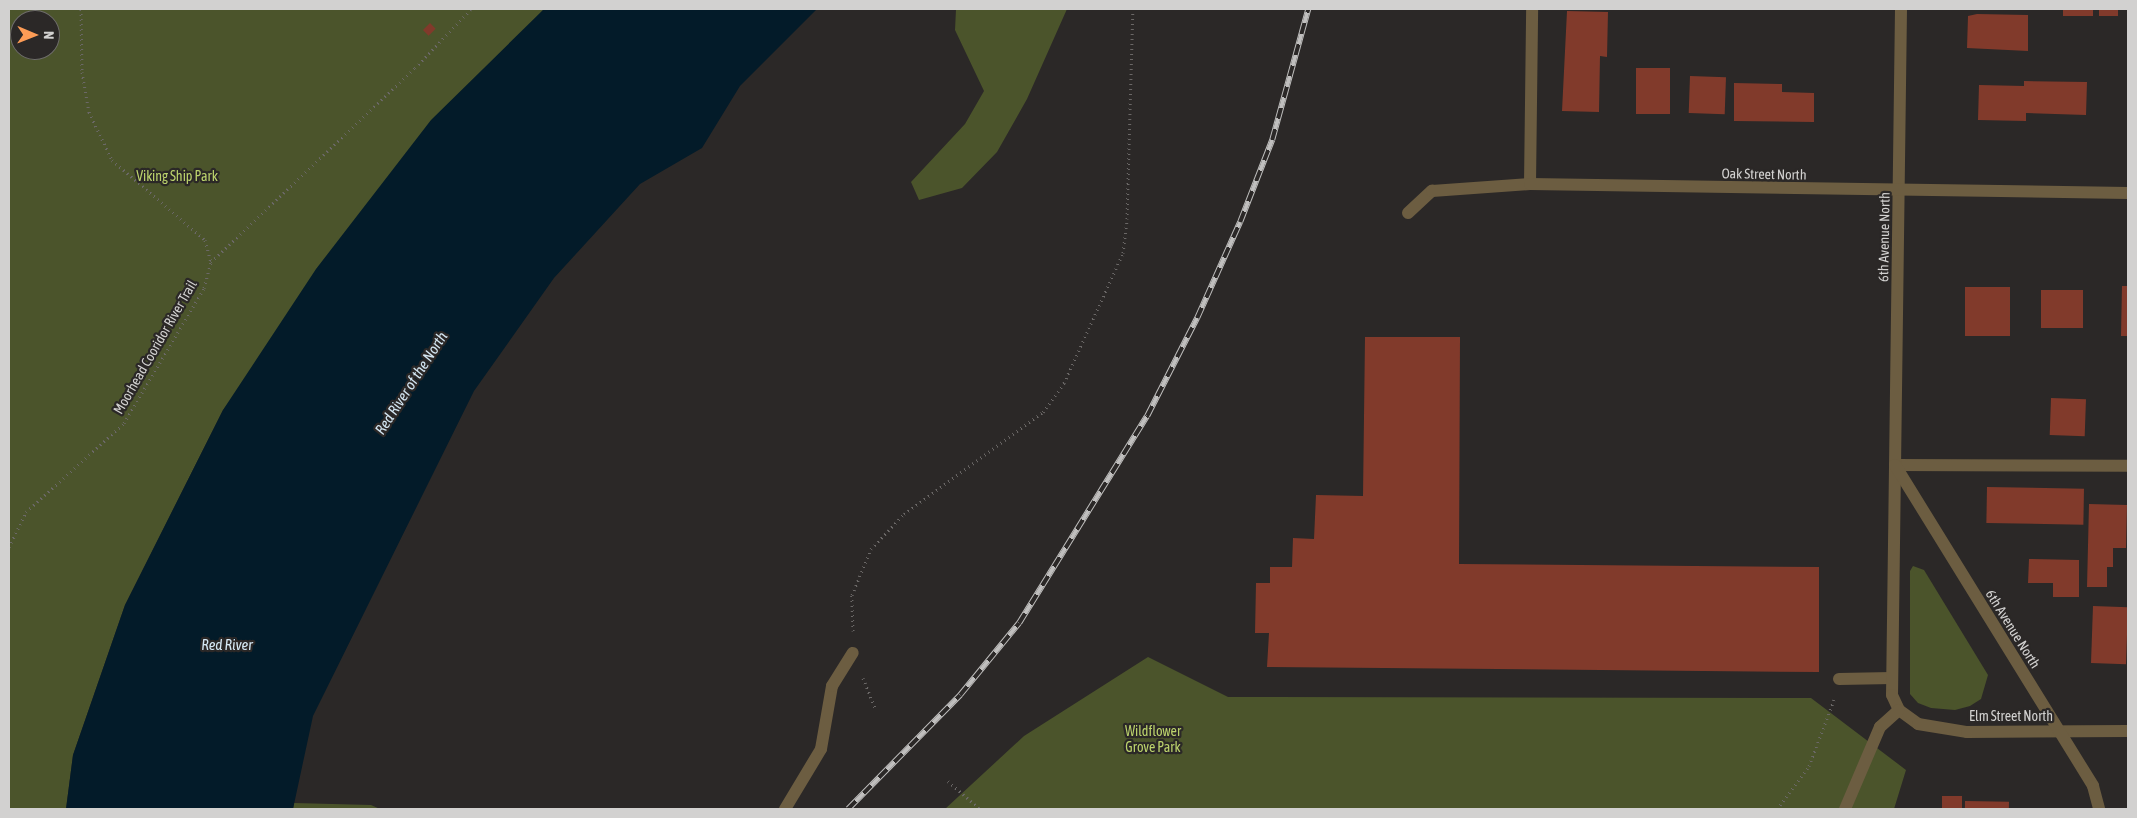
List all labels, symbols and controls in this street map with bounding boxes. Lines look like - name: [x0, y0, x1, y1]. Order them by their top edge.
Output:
- north arrow: [10, 10, 60, 60]
- text: N: [41, 31, 57, 40]
- street label: Oak Street North: [1721, 165, 1807, 183]
- park label: Viking Ship Park: [136, 168, 218, 184]
- street label: 6th Avenue North: [1875, 192, 1893, 282]
- street label: Moorhead Cooridor River Trail: [110, 277, 200, 417]
- water label: Red River of the North: [371, 328, 451, 438]
- street label: 6th Avenue North: [1982, 587, 2044, 671]
- water label: Red River: [201, 636, 253, 654]
- street label: Elm Street North: [1969, 708, 2053, 724]
- park label: Wildflower Grove Park: [1125, 723, 1181, 756]

